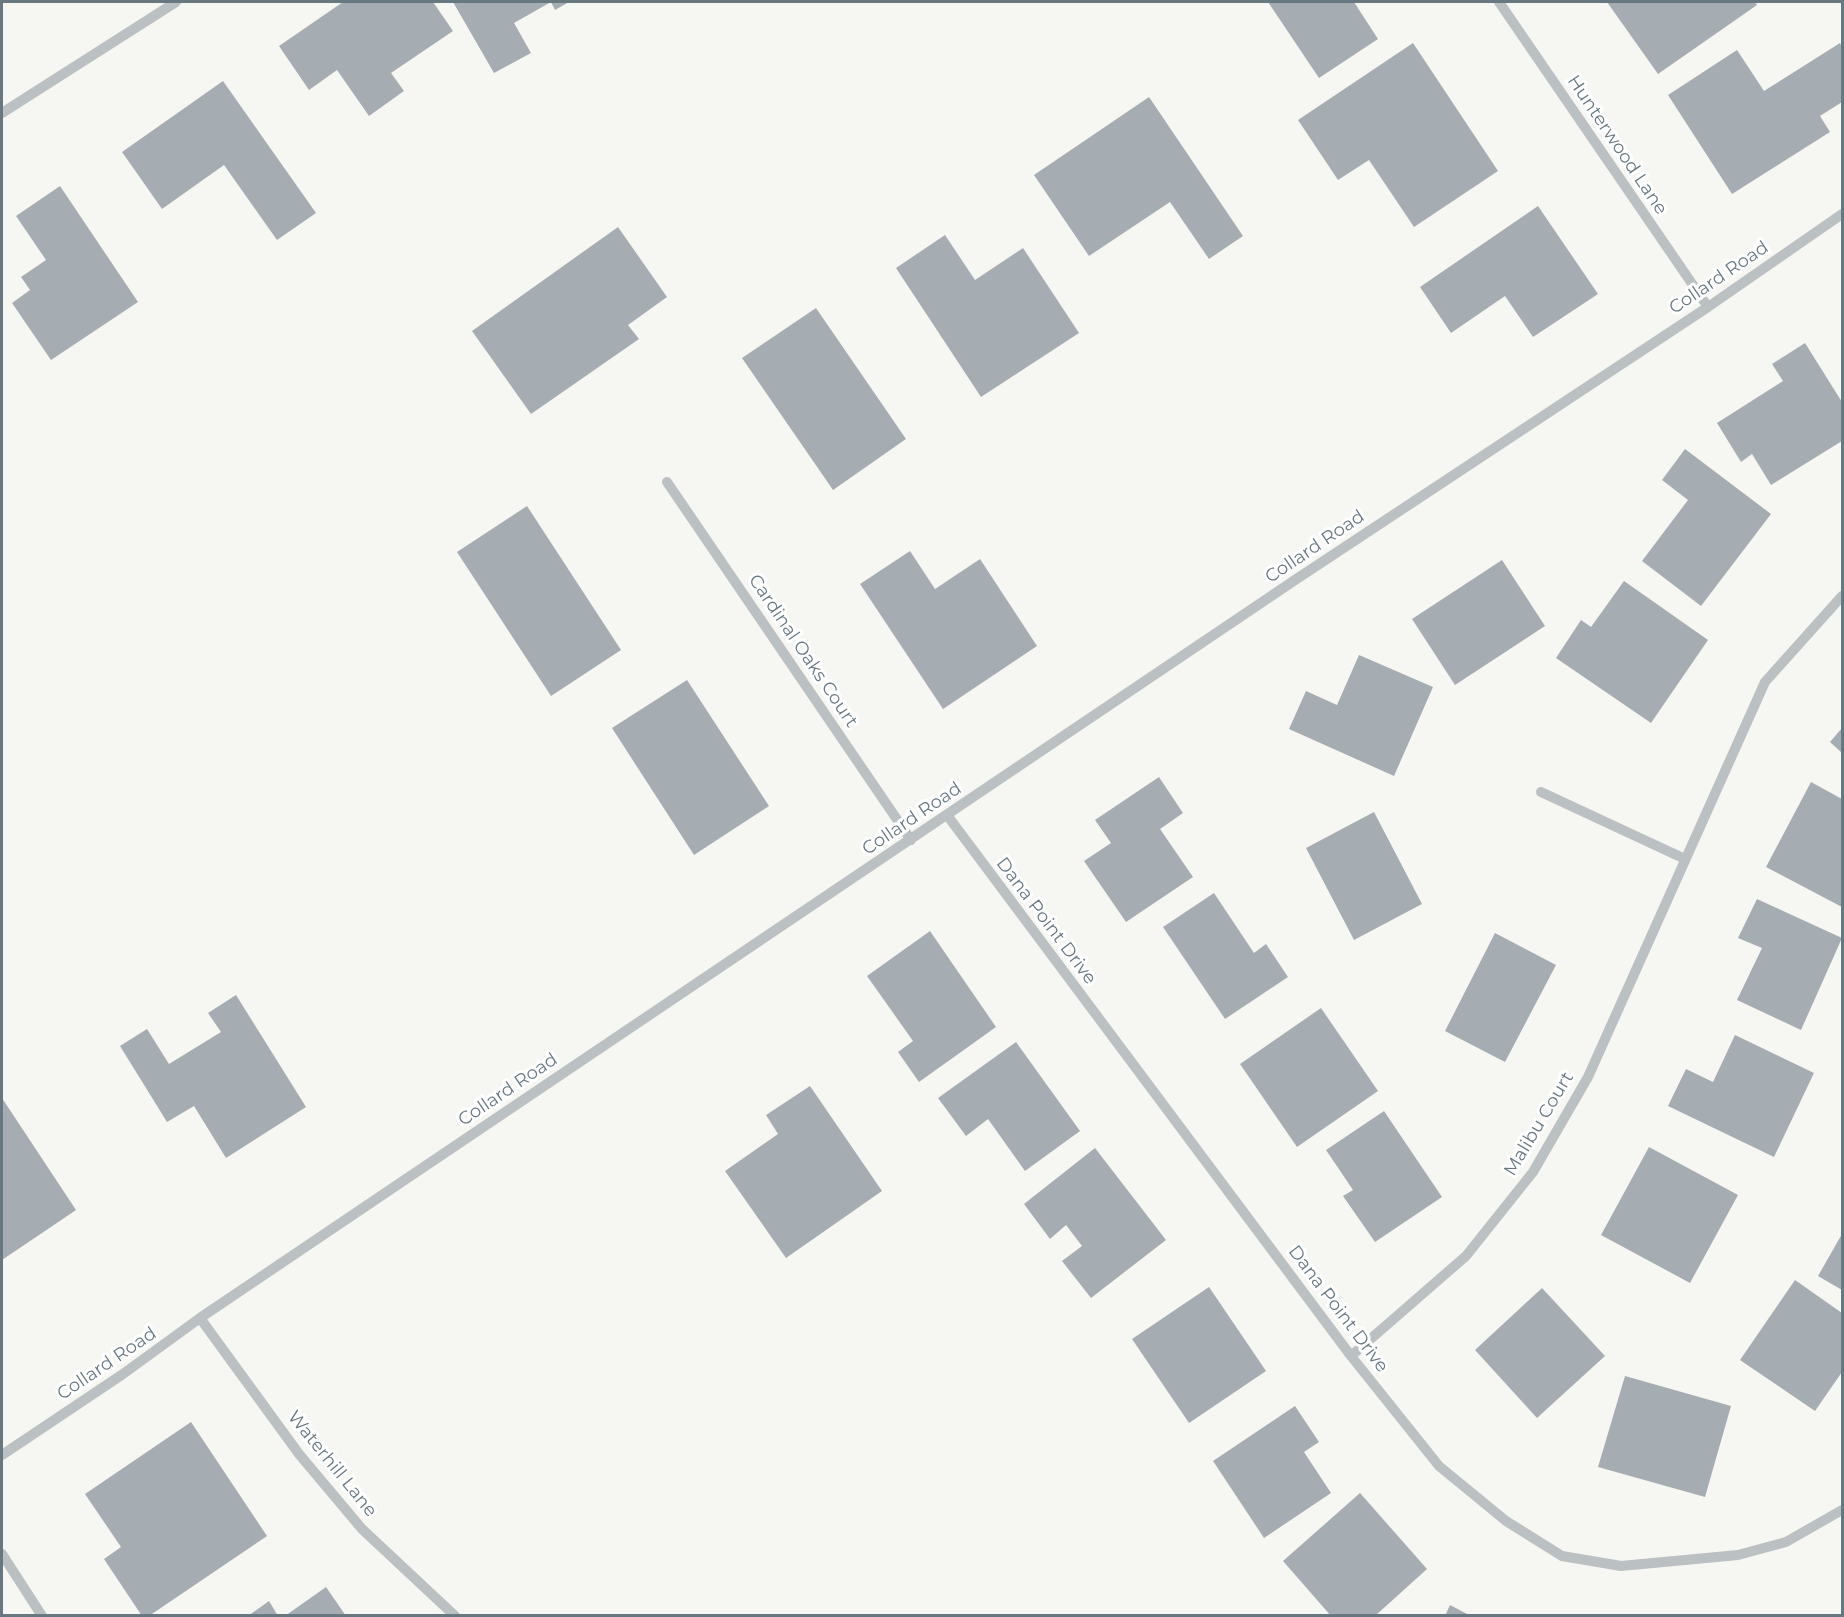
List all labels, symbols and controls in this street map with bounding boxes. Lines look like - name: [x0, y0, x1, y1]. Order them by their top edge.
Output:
- street label: Hunterwood Lane: [1562, 71, 1672, 219]
- street label: Collard Road: [1665, 237, 1773, 319]
- street label: Collard Road: [1261, 506, 1369, 588]
- street label: Cardinal Oaks Court: [744, 570, 862, 732]
- street label: Collard Road: [858, 778, 966, 860]
- street label: Dana Point Drive: [991, 853, 1101, 989]
- street label: Collard Road: [454, 1049, 562, 1131]
- street label: Malibu Court: [1500, 1068, 1578, 1180]
- street label: Dana Point Drive: [1283, 1241, 1393, 1377]
- street label: Collard Road: [53, 1323, 161, 1405]
- street label: Waterhill Lane: [283, 1407, 381, 1521]

